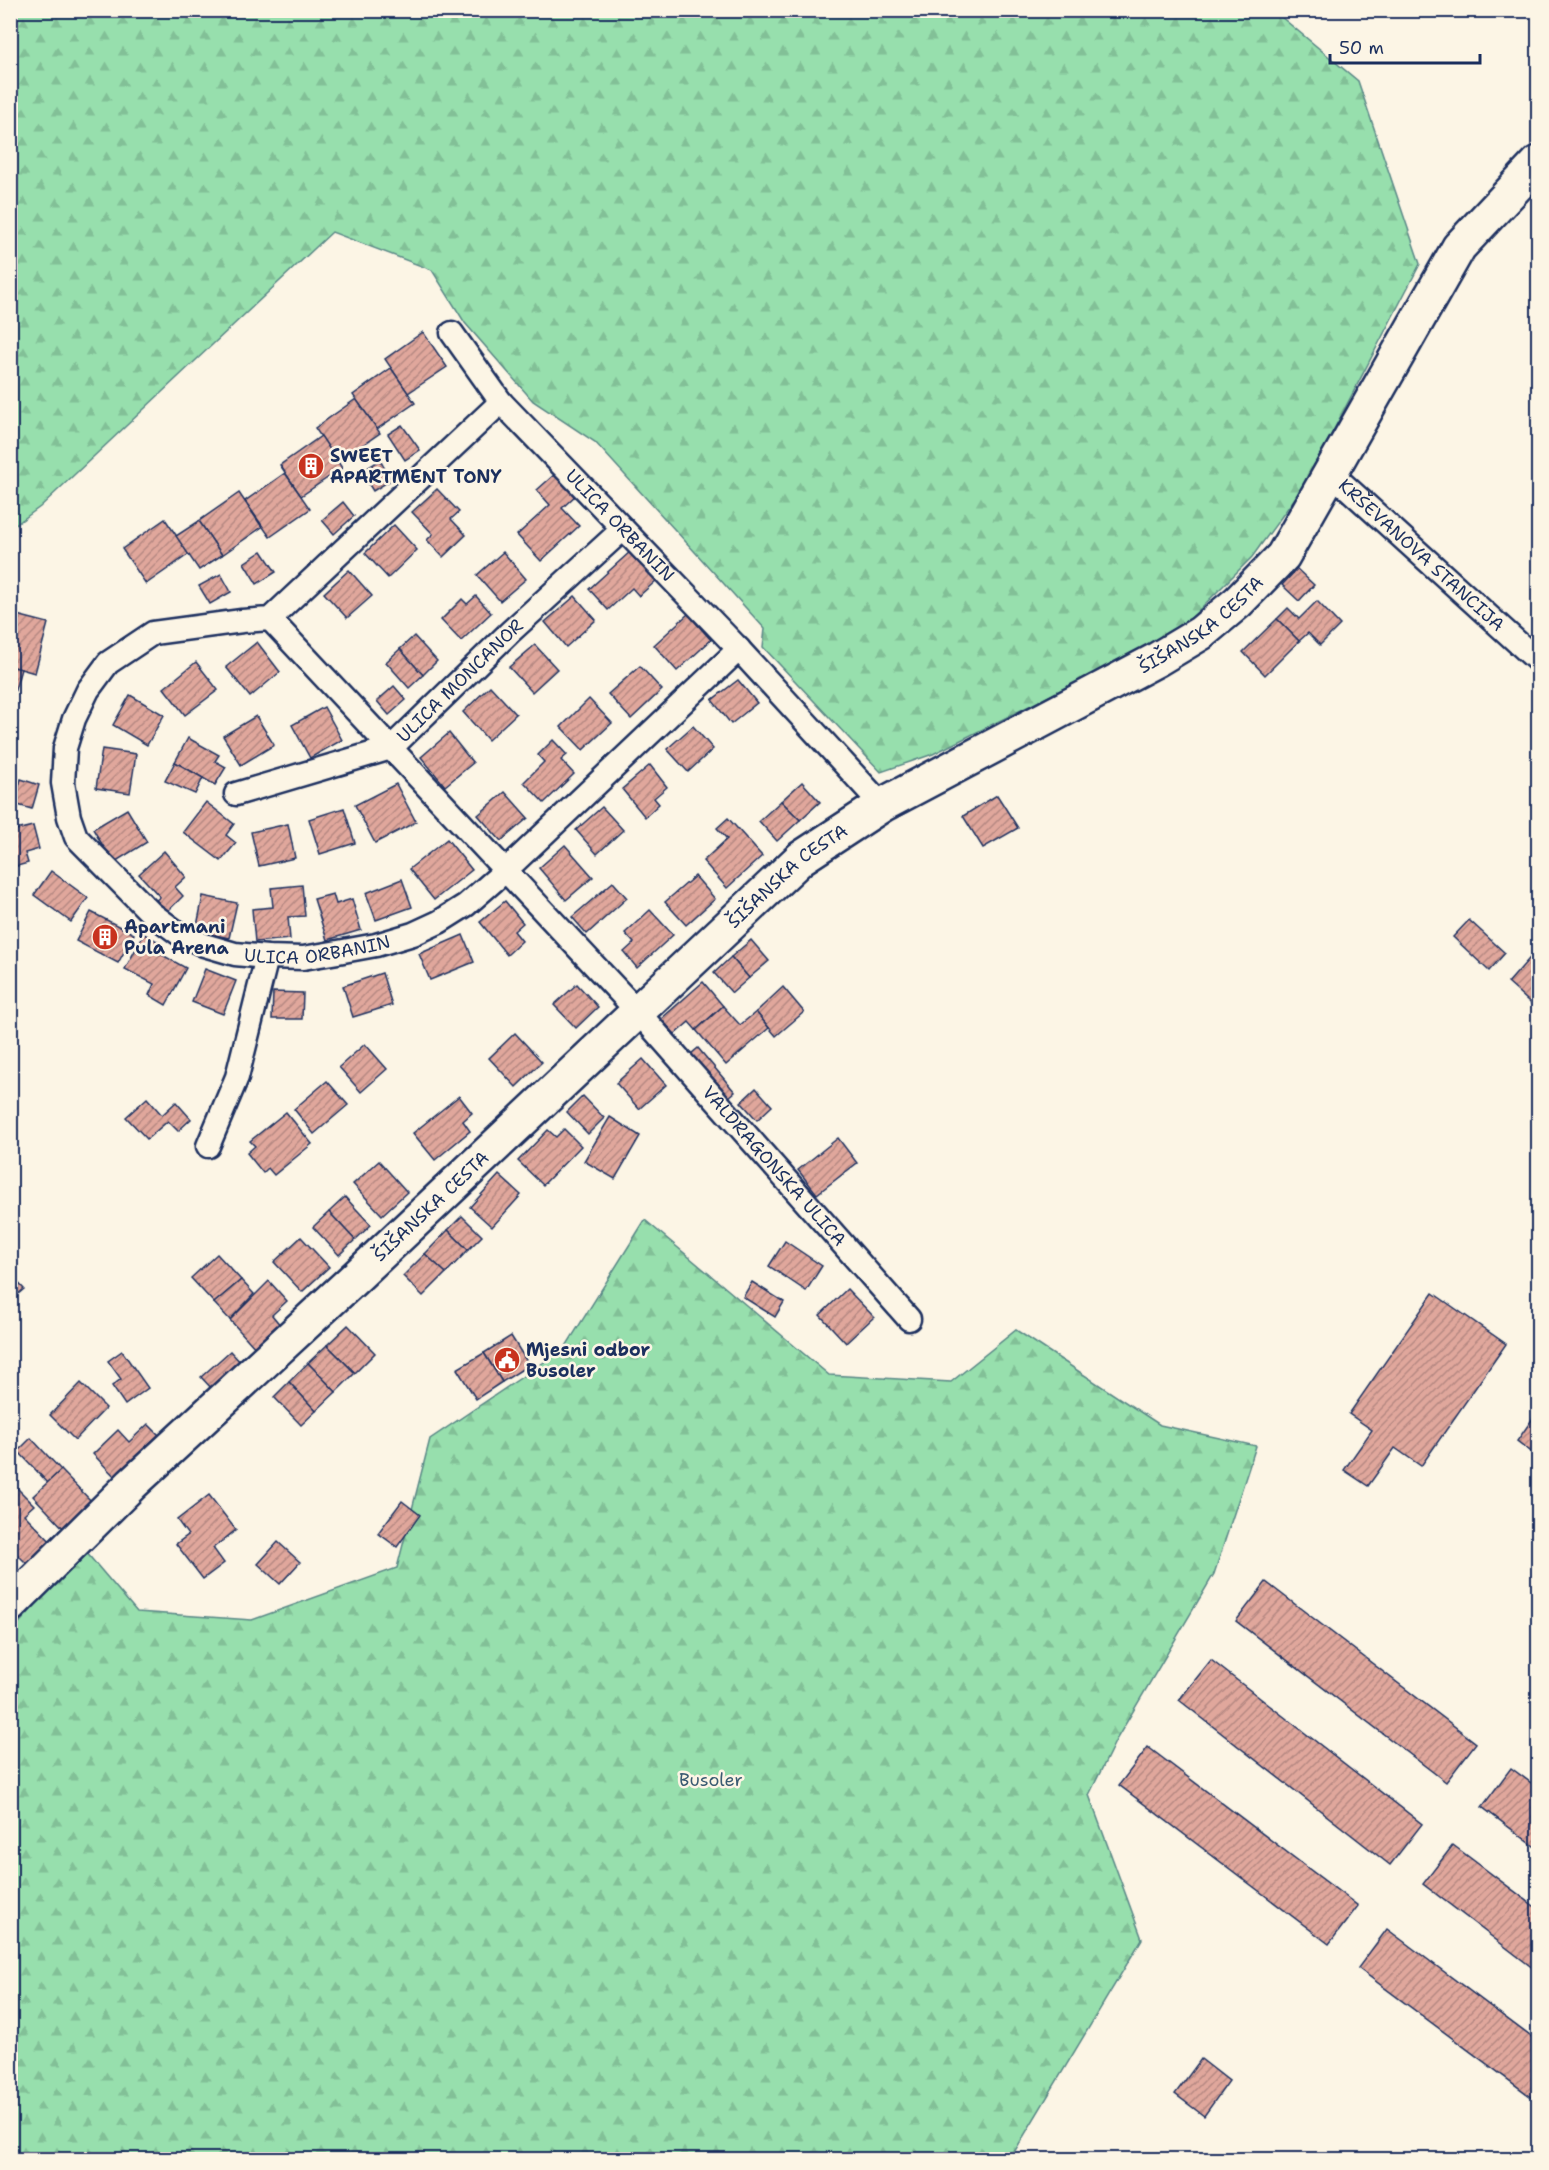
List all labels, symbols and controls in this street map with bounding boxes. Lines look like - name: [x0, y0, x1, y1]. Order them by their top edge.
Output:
- scale bar: [1330, 27, 1480, 65]
- text: 50 m: [1339, 36, 1384, 60]
- place label: SWEET APARTMENT TONY: [330, 444, 502, 489]
- building icon: SWEET APARTMENT TONY: [296, 451, 326, 481]
- street label: ULICA ORBANIN: [560, 464, 680, 587]
- street label: KRŠEVANOVA STANCIJA: [1333, 473, 1510, 637]
- street label: ŠIŠANSKA CESTA: [1134, 571, 1269, 679]
- street label: ULICA MONCANOR: [392, 614, 528, 748]
- street label: ŠIŠANSKA CESTA: [722, 819, 852, 933]
- place label: Apartmani Pula Arena: [124, 915, 230, 960]
- building icon: Apartmani Pula Arena: [90, 922, 120, 952]
- street label: ULICA ORBANIN: [243, 929, 393, 970]
- street label: VALDRAGONSKA ULICA: [697, 1081, 851, 1251]
- street label: ŠIŠANSKA CESTA: [368, 1146, 494, 1267]
- place label: Mjesni odbor Busoler: [526, 1338, 651, 1383]
- public building icon: Mjesni odbor Busoler: [492, 1345, 522, 1375]
- park label: Busoler: [679, 1768, 743, 1792]

